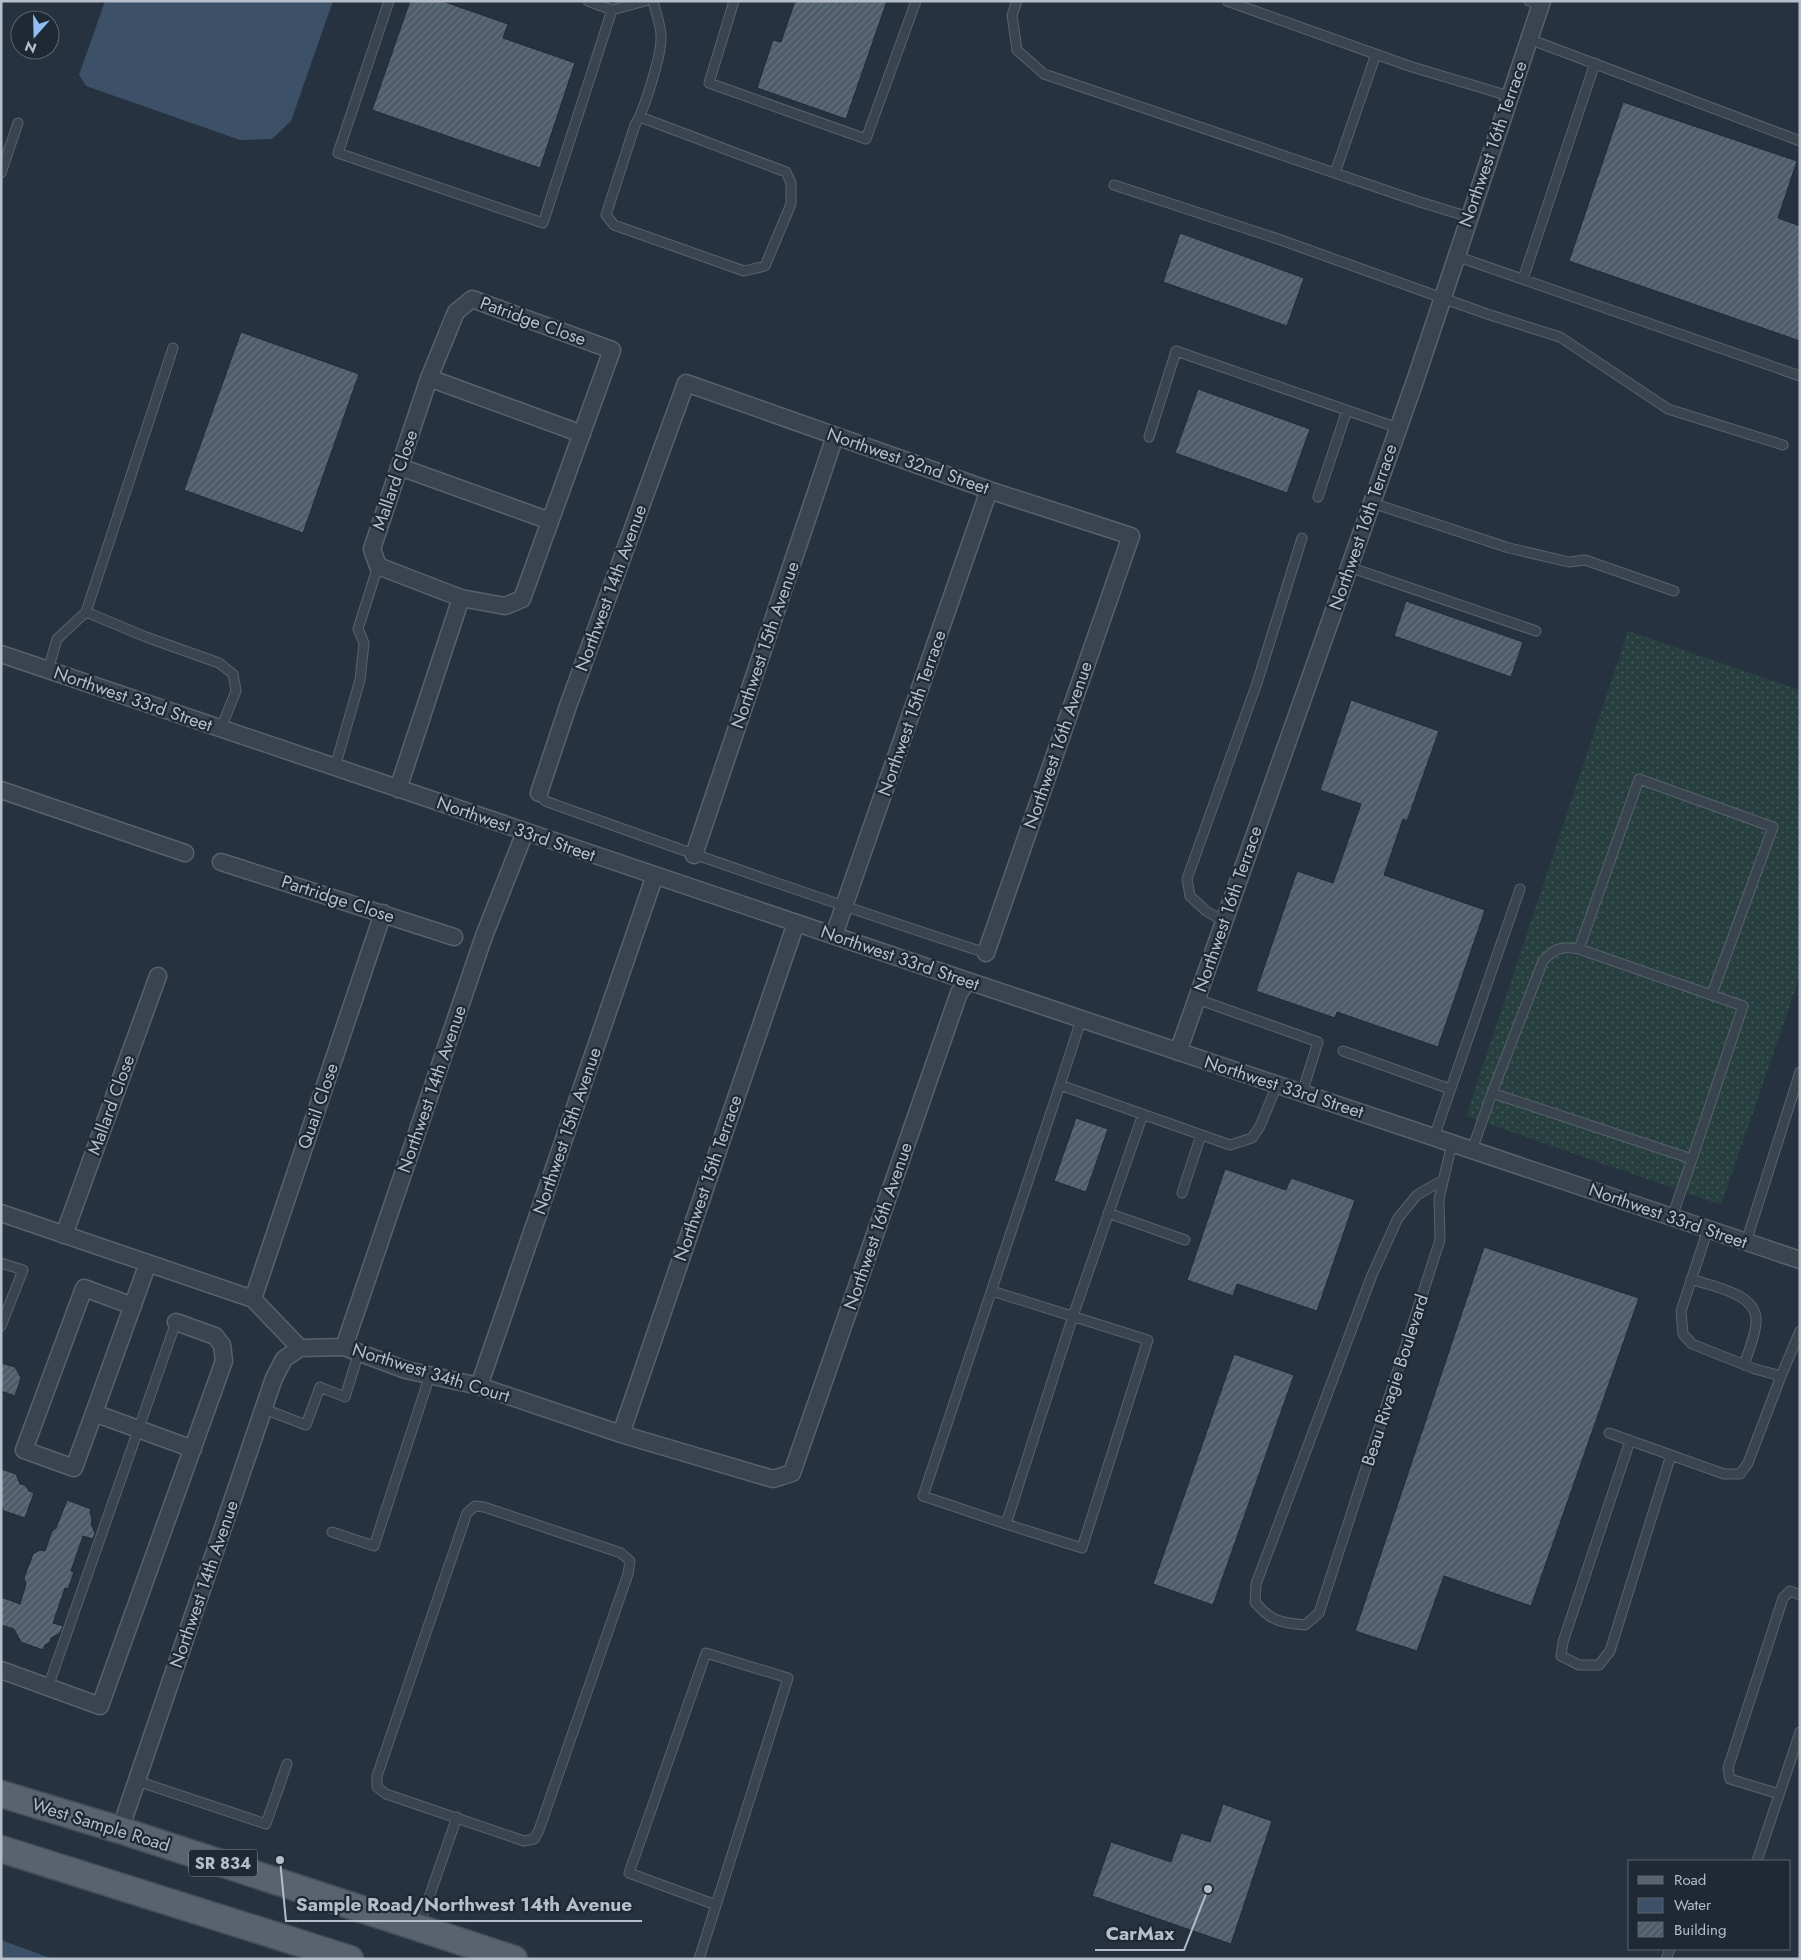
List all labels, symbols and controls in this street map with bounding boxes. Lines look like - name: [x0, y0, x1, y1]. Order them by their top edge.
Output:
- north arrow: [10, 10, 60, 60]
- text: N: [22, 36, 39, 59]
- street label: Northwest 16th Terrace: [1452, 57, 1534, 231]
- street label: Patridge Close: [476, 290, 590, 352]
- street label: Northwest 32nd Street: [823, 421, 993, 501]
- street label: Mallard Close: [366, 426, 424, 534]
- street label: Northwest 16th Terrace: [1322, 440, 1404, 614]
- street label: Northwest 14th Avenue: [569, 501, 653, 675]
- street label: Northwest 15th Avenue: [724, 558, 806, 732]
- street label: Northwest 15th Terrace: [871, 627, 953, 799]
- street label: Northwest 16th Avenue: [1017, 658, 1099, 832]
- street label: Northwest 33rd Street: [50, 660, 216, 739]
- street label: Northwest 33rd Street: [433, 790, 599, 869]
- street label: Northwest 16th Terrace: [1187, 822, 1269, 996]
- street label: Partridge Close: [278, 869, 398, 929]
- street label: Northwest 33rd Street: [817, 919, 983, 998]
- street label: Northwest 14th Avenue: [391, 1002, 473, 1176]
- street label: Northwest 15th Avenue: [526, 1044, 608, 1218]
- street label: Northwest 33rd Street: [1201, 1049, 1368, 1125]
- street label: Mallard Close: [81, 1051, 141, 1159]
- street label: Quail Close: [291, 1060, 345, 1152]
- street label: Northwest 15th Terrace: [667, 1092, 749, 1264]
- street label: Northwest 16th Avenue: [837, 1139, 919, 1313]
- street label: Northwest 33rd Street: [1585, 1177, 1751, 1256]
- street label: Beau Rivagie Boulevard: [1355, 1291, 1435, 1469]
- street label: Northwest 34th Court: [349, 1337, 514, 1410]
- street label: Northwest 14th Avenue: [163, 1497, 245, 1671]
- street label: West Sample Road: [29, 1792, 173, 1858]
- road number: SR 834: [189, 1850, 257, 1876]
- legend: [1628, 1860, 1791, 1950]
- text: Road: [1674, 1869, 1706, 1891]
- callout: Sample Road/Northwest 14th Avenue: [286, 1887, 642, 1921]
- text: Sample Road/Northwest 14th Avenue: [296, 1891, 632, 1918]
- text: Water: [1674, 1894, 1712, 1916]
- callout: CarMax: [1095, 1916, 1184, 1950]
- text: Building: [1674, 1919, 1726, 1941]
- text: CarMax: [1106, 1920, 1175, 1947]

